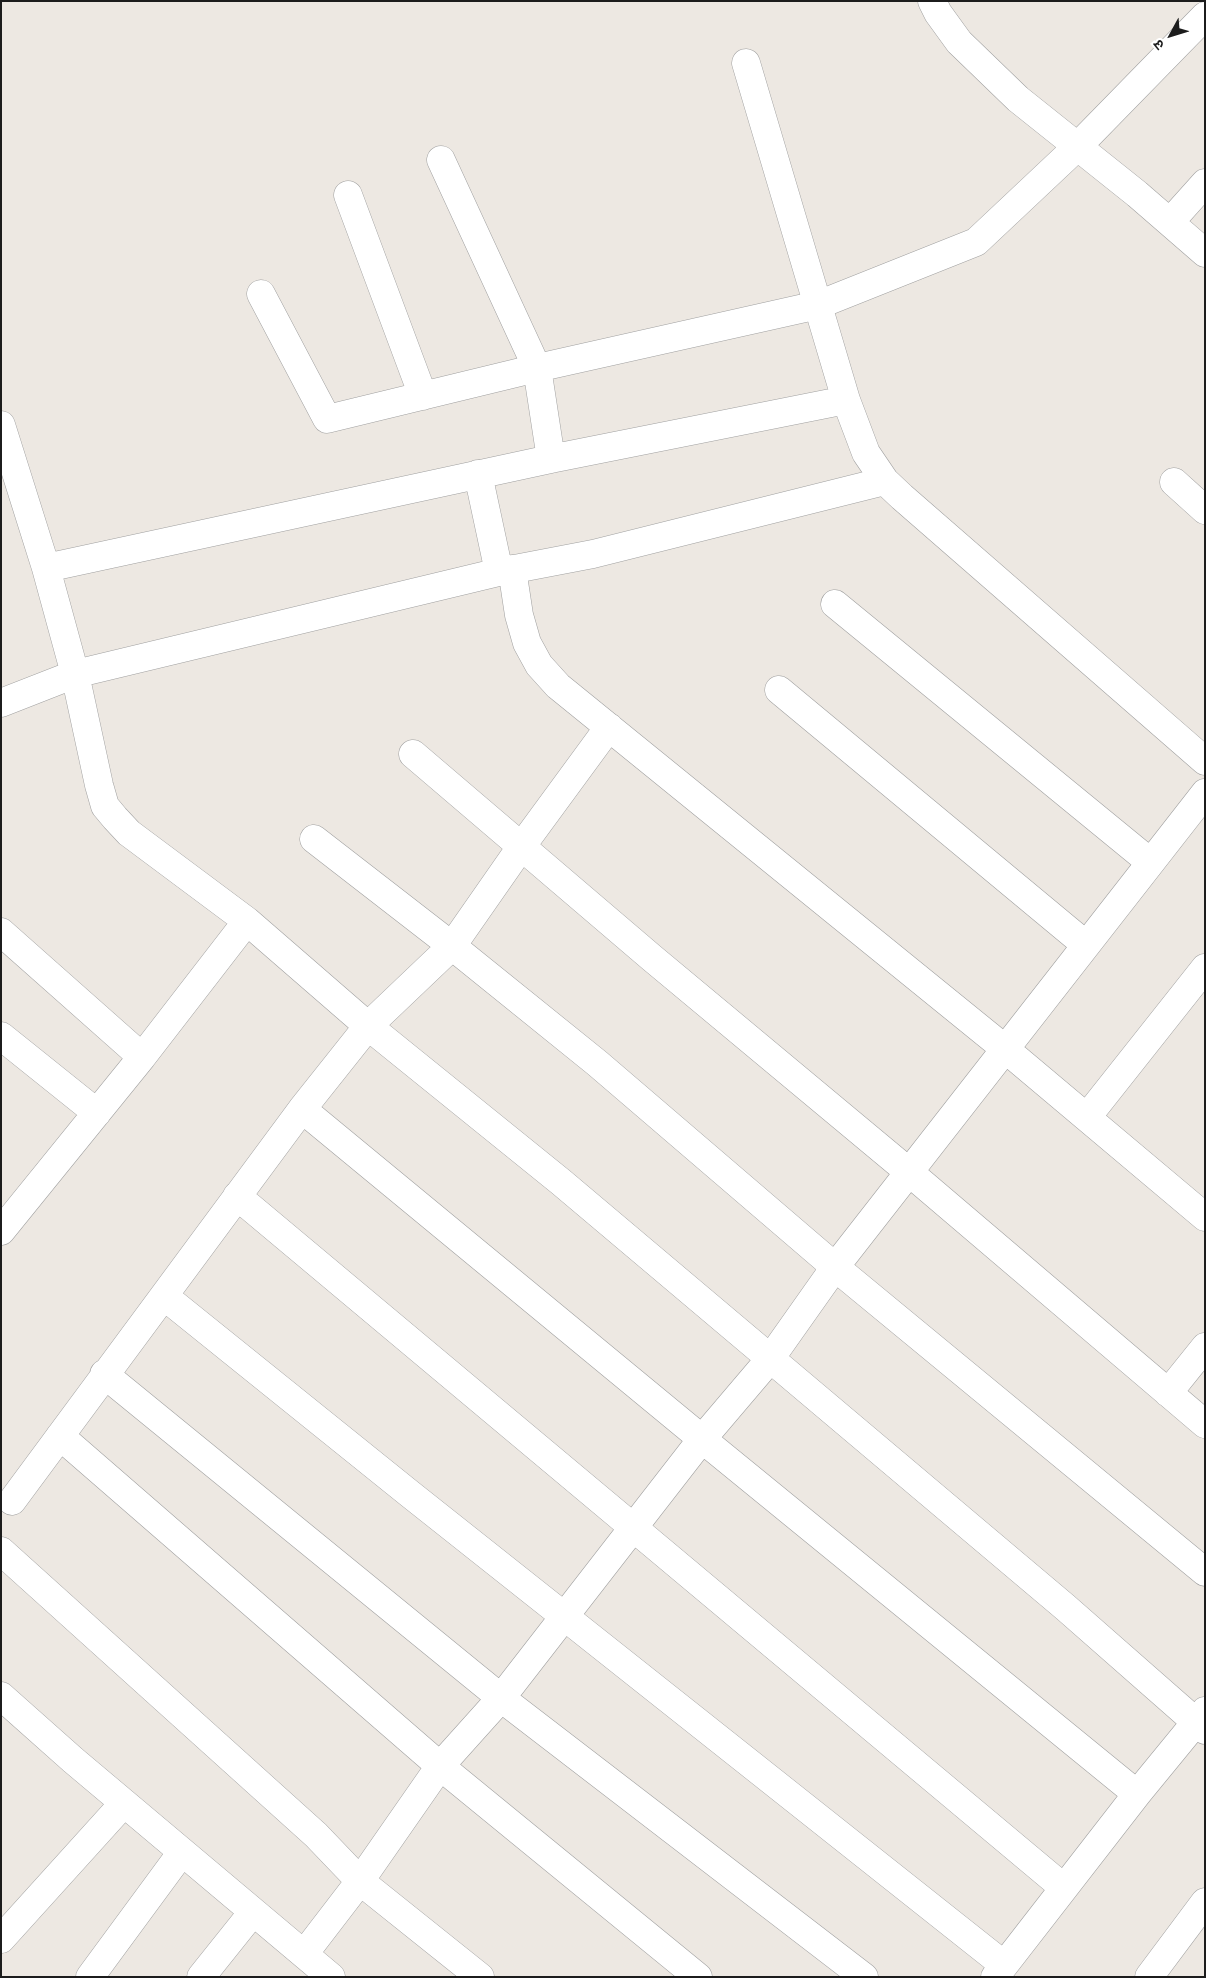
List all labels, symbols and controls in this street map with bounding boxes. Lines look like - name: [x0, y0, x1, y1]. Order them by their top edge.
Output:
- north arrow: [1146, 10, 1196, 60]
- text: उ: [1149, 36, 1169, 54]

